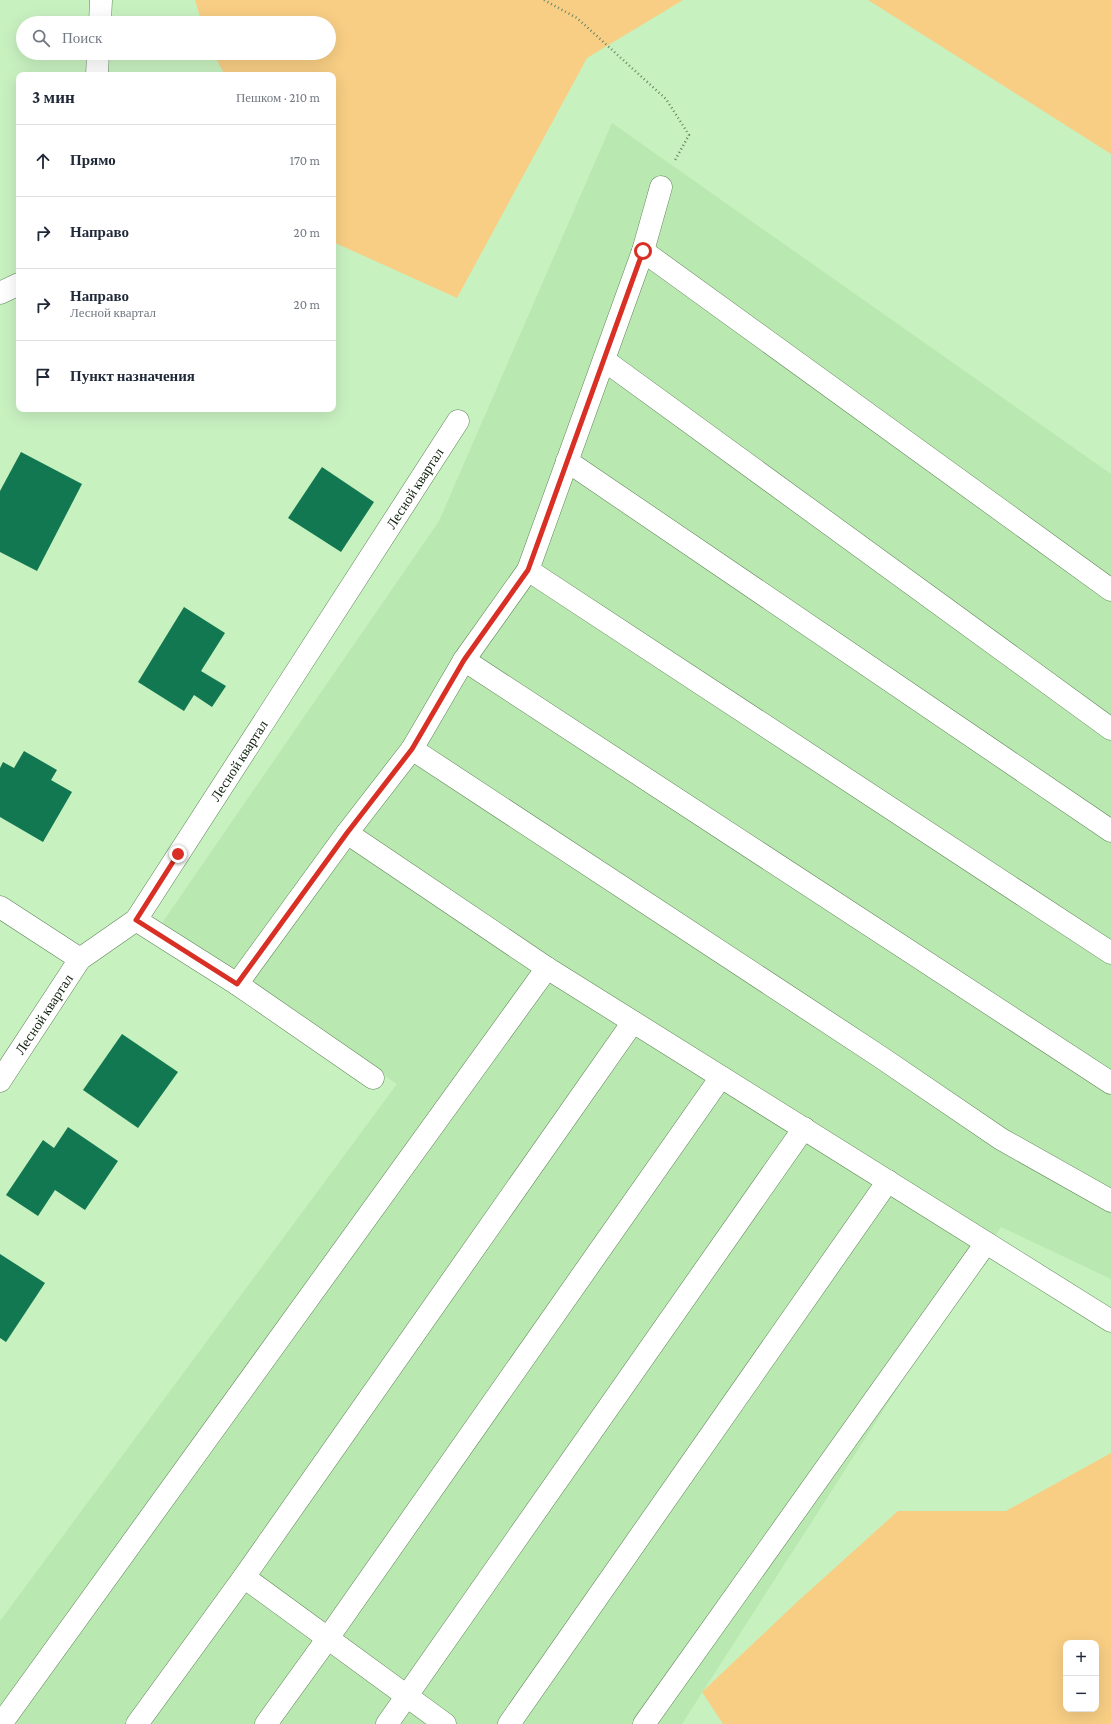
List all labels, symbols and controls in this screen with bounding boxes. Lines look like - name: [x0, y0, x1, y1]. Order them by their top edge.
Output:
- search box: [16, 16, 336, 60]
- icon: search: [30, 27, 52, 49]
- text: Поиск: [62, 30, 102, 46]
- text: 3 мин: [32, 88, 75, 107]
- text: Пешком · 210 m: [236, 90, 320, 105]
- icon: ahead: [32, 150, 54, 172]
- text: Прямо: [70, 152, 116, 168]
- text: 170 m: [290, 153, 320, 168]
- icon: right: [32, 222, 54, 244]
- text: Направо: [70, 224, 129, 240]
- text: 20 m: [294, 225, 320, 240]
- route start: [634, 242, 652, 260]
- text: Направо: [70, 288, 129, 304]
- icon: right: [32, 294, 54, 316]
- text: 20 m: [294, 297, 320, 312]
- text: Лесной квартал: [70, 305, 156, 320]
- icon: arrive: [32, 366, 54, 388]
- text: Пункт назначения: [70, 368, 195, 384]
- street label: Лесной квартал: [383, 445, 446, 532]
- street label: Лесной квартал: [207, 717, 271, 804]
- route end: [169, 845, 187, 863]
- street label: Лесной квартал: [12, 971, 76, 1057]
- map controls: [1063, 1640, 1099, 1712]
- button: +: [1063, 1640, 1099, 1676]
- button: −: [1063, 1676, 1099, 1712]

